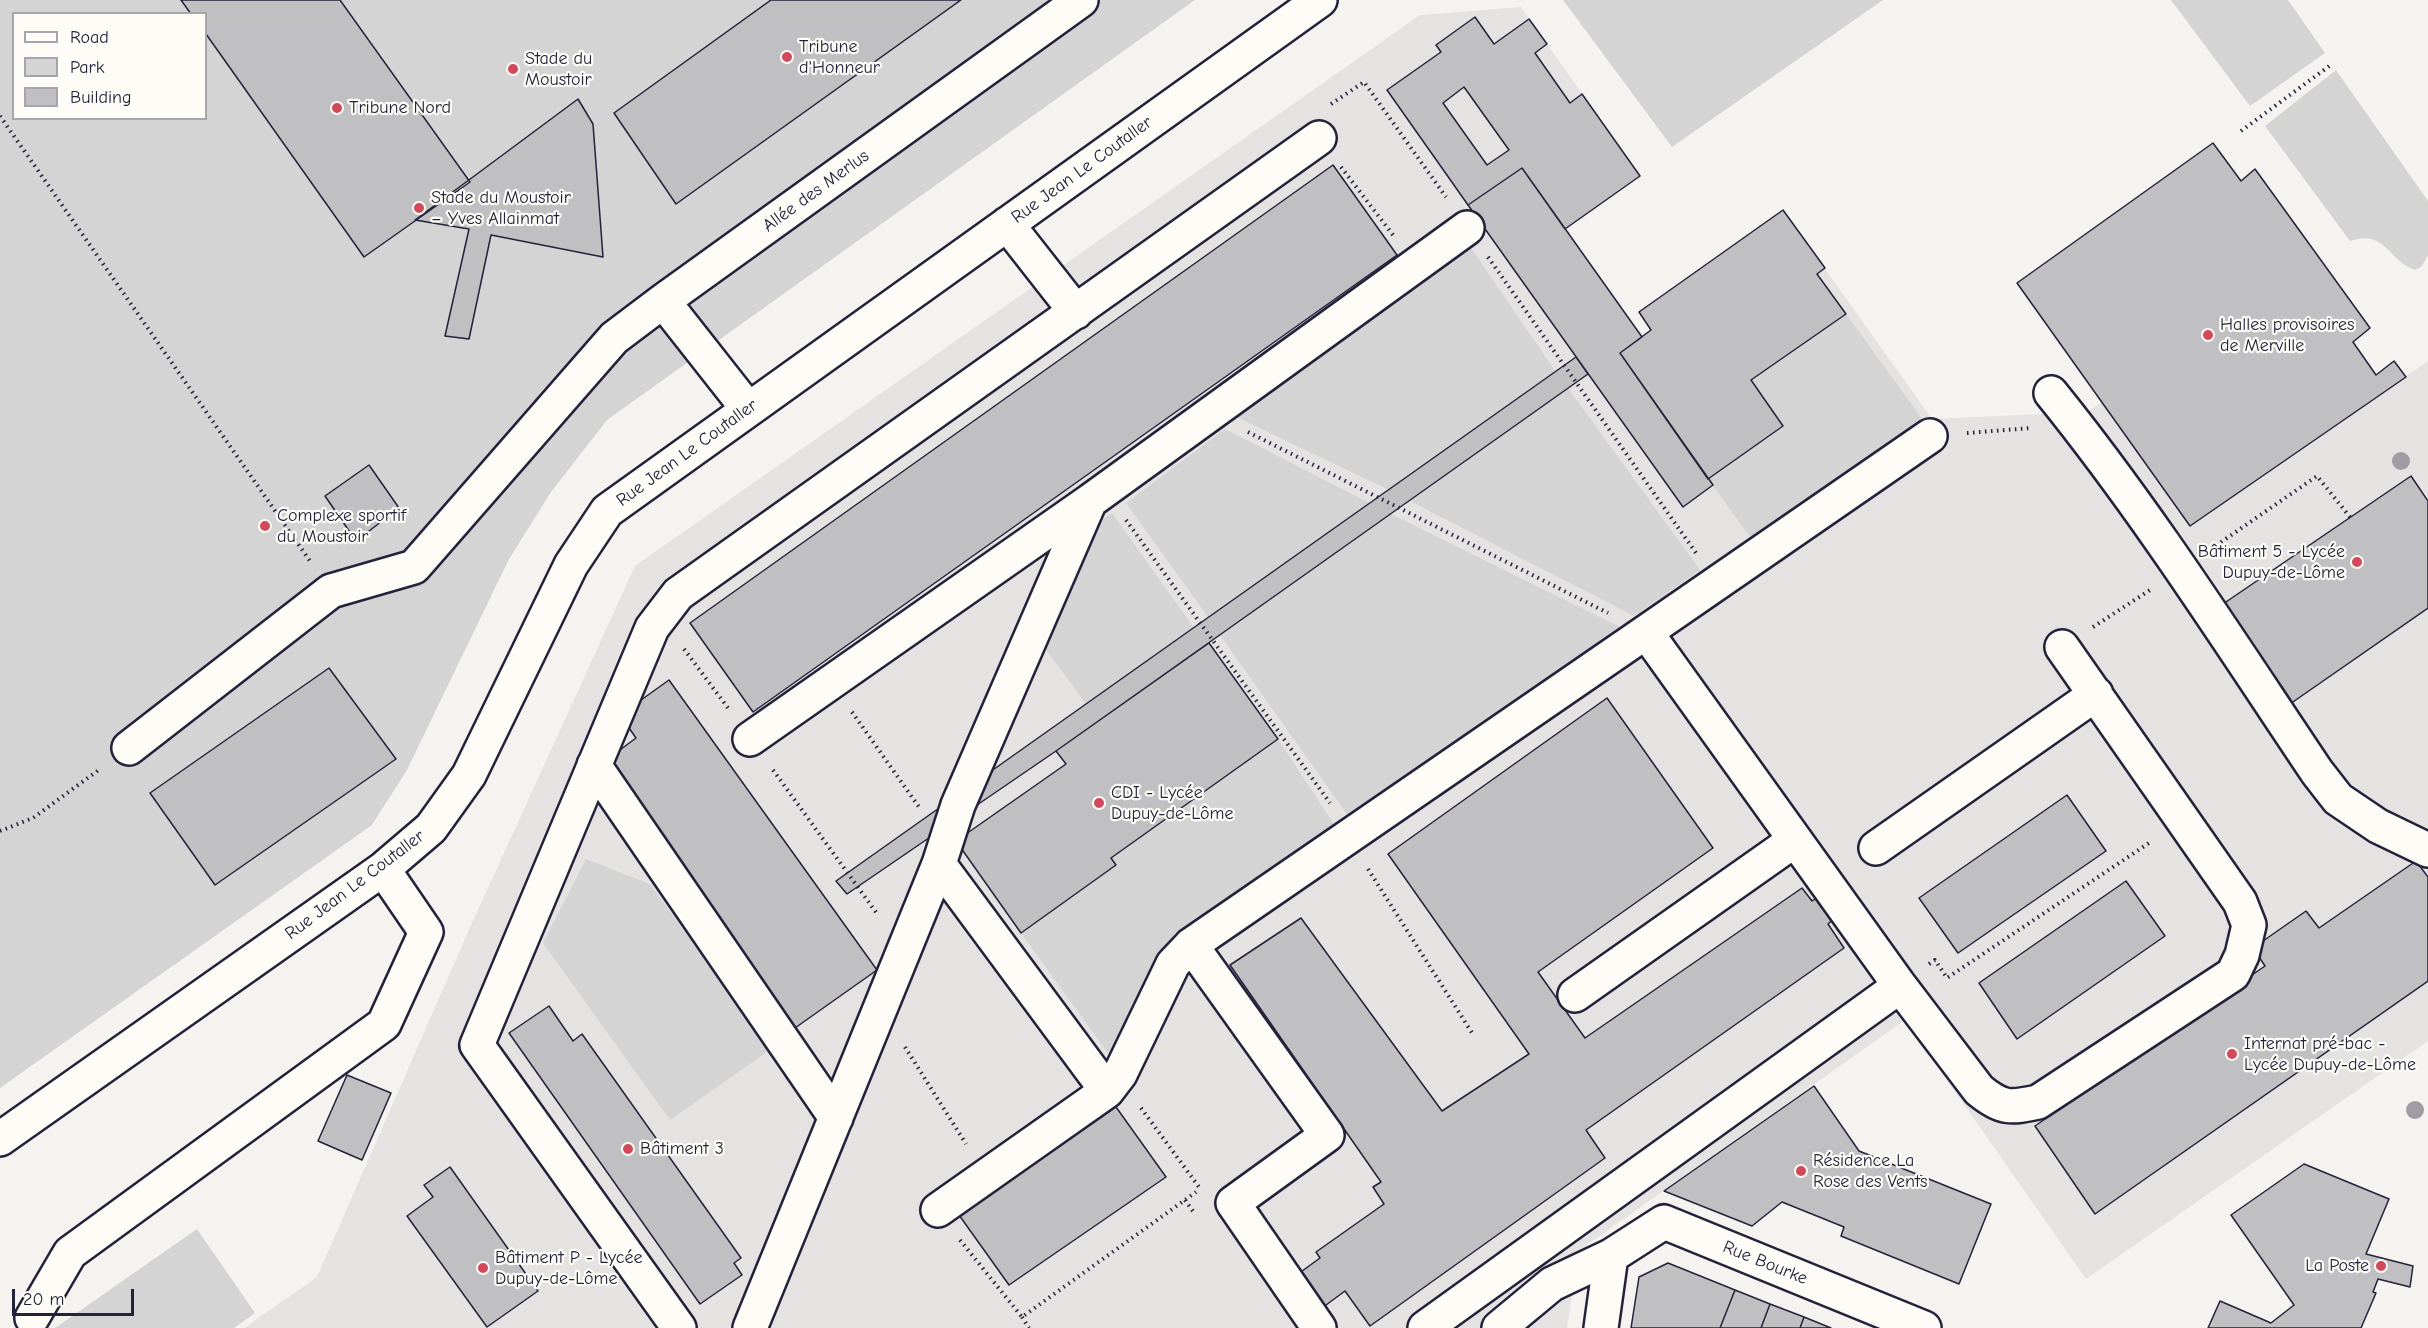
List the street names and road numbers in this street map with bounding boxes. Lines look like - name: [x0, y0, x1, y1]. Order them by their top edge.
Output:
- street label: Rue Jean Le Coutaller: [1007, 112, 1157, 228]
- street label: Allée des Merlus: [759, 145, 873, 237]
- street label: Rue Jean Le Coutaller: [612, 395, 762, 511]
- street label: Rue Jean Le Coutaller: [281, 826, 429, 944]
- street label: Rue Bourke: [1720, 1236, 1810, 1290]

